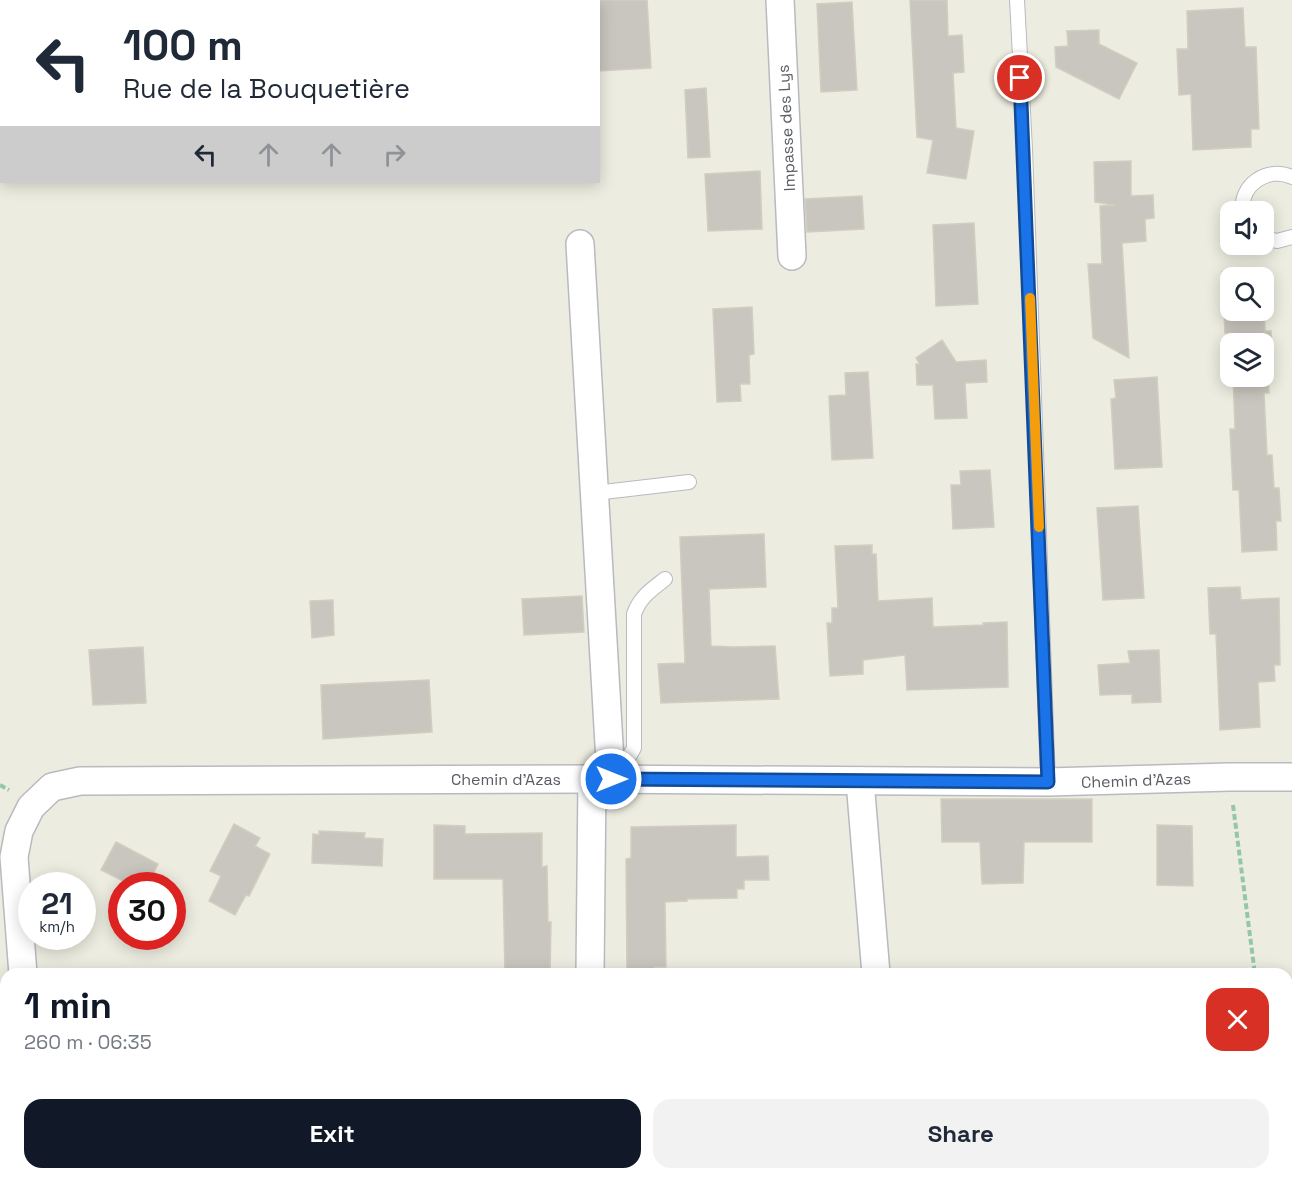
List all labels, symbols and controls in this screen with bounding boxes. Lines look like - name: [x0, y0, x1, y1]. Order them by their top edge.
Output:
- text: 100 m: [123, 19, 243, 72]
- icon: left: [24, 24, 102, 102]
- pin: [994, 52, 1045, 103]
- icon: arrive: [1003, 61, 1036, 94]
- street label: Impasse des Lys: [773, 64, 800, 192]
- text: Rue de la Bouquetière: [123, 71, 410, 106]
- icon: left: [189, 138, 222, 171]
- icon: ahead: [252, 138, 285, 171]
- icon: ahead: [315, 138, 348, 171]
- icon: right: [378, 138, 411, 171]
- map controls: [1220, 201, 1274, 387]
- button: sound: [1220, 201, 1274, 255]
- button: search: [1220, 267, 1274, 321]
- button: layers: [1220, 333, 1274, 387]
- position arrow: [579, 747, 643, 811]
- street label: Chemin d'Azas: [1081, 768, 1191, 793]
- street label: Chemin d'Azas: [451, 769, 561, 790]
- speed limit sign: 30: [108, 872, 186, 950]
- text: 21: [41, 884, 73, 923]
- text: km/h: [39, 917, 75, 936]
- text: 1 min: [24, 983, 112, 1029]
- button: close: [1206, 988, 1269, 1051]
- text: 260 m · 06:35: [24, 1029, 152, 1055]
- button: Exit: [24, 1099, 641, 1168]
- button: Share: [653, 1099, 1269, 1168]

